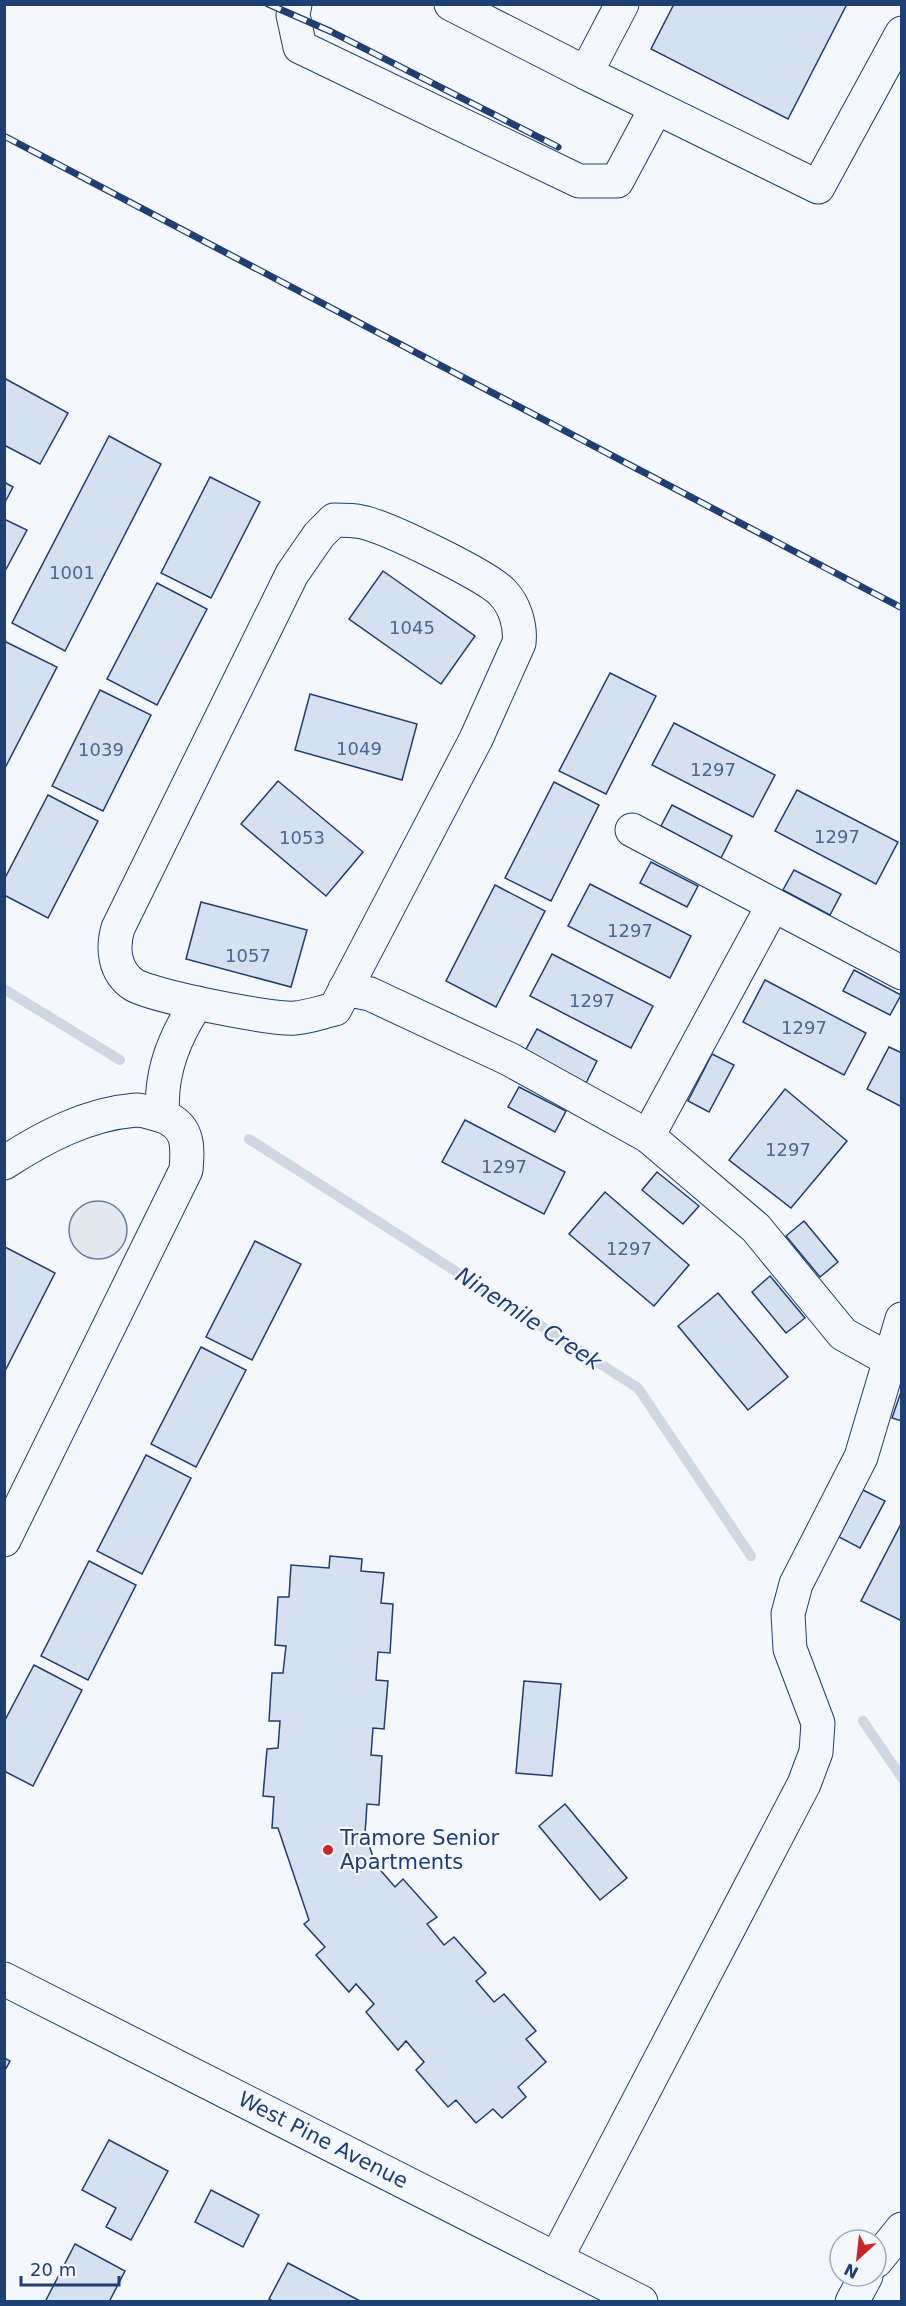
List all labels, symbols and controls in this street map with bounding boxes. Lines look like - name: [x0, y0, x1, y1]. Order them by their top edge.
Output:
- house number: 1001: [49, 562, 95, 583]
- house number: 1045: [389, 617, 435, 638]
- house number: 1049: [336, 738, 382, 759]
- house number: 1039: [78, 739, 124, 760]
- house number: 1297: [690, 759, 736, 780]
- house number: 1297: [814, 826, 860, 847]
- house number: 1053: [279, 827, 325, 848]
- house number: 1297: [607, 920, 653, 941]
- house number: 1057: [225, 945, 271, 966]
- house number: 1297: [569, 990, 615, 1011]
- house number: 1297: [781, 1017, 827, 1038]
- house number: 1297: [765, 1139, 811, 1160]
- house number: 1297: [481, 1156, 527, 1177]
- house number: 1297: [606, 1238, 652, 1259]
- water label: Ninemile Creek: [451, 1262, 607, 1375]
- place label: Tramore Senior Apartments: [339, 1826, 500, 1874]
- marker: Tramore Senior Apartments: [321, 1843, 335, 1857]
- street label: West Pine Avenue: [234, 2087, 412, 2193]
- north arrow: [828, 2228, 888, 2288]
- scale bar: [21, 2249, 118, 2287]
- text: 20 m: [30, 2259, 76, 2280]
- text: N: [841, 2259, 862, 2282]

